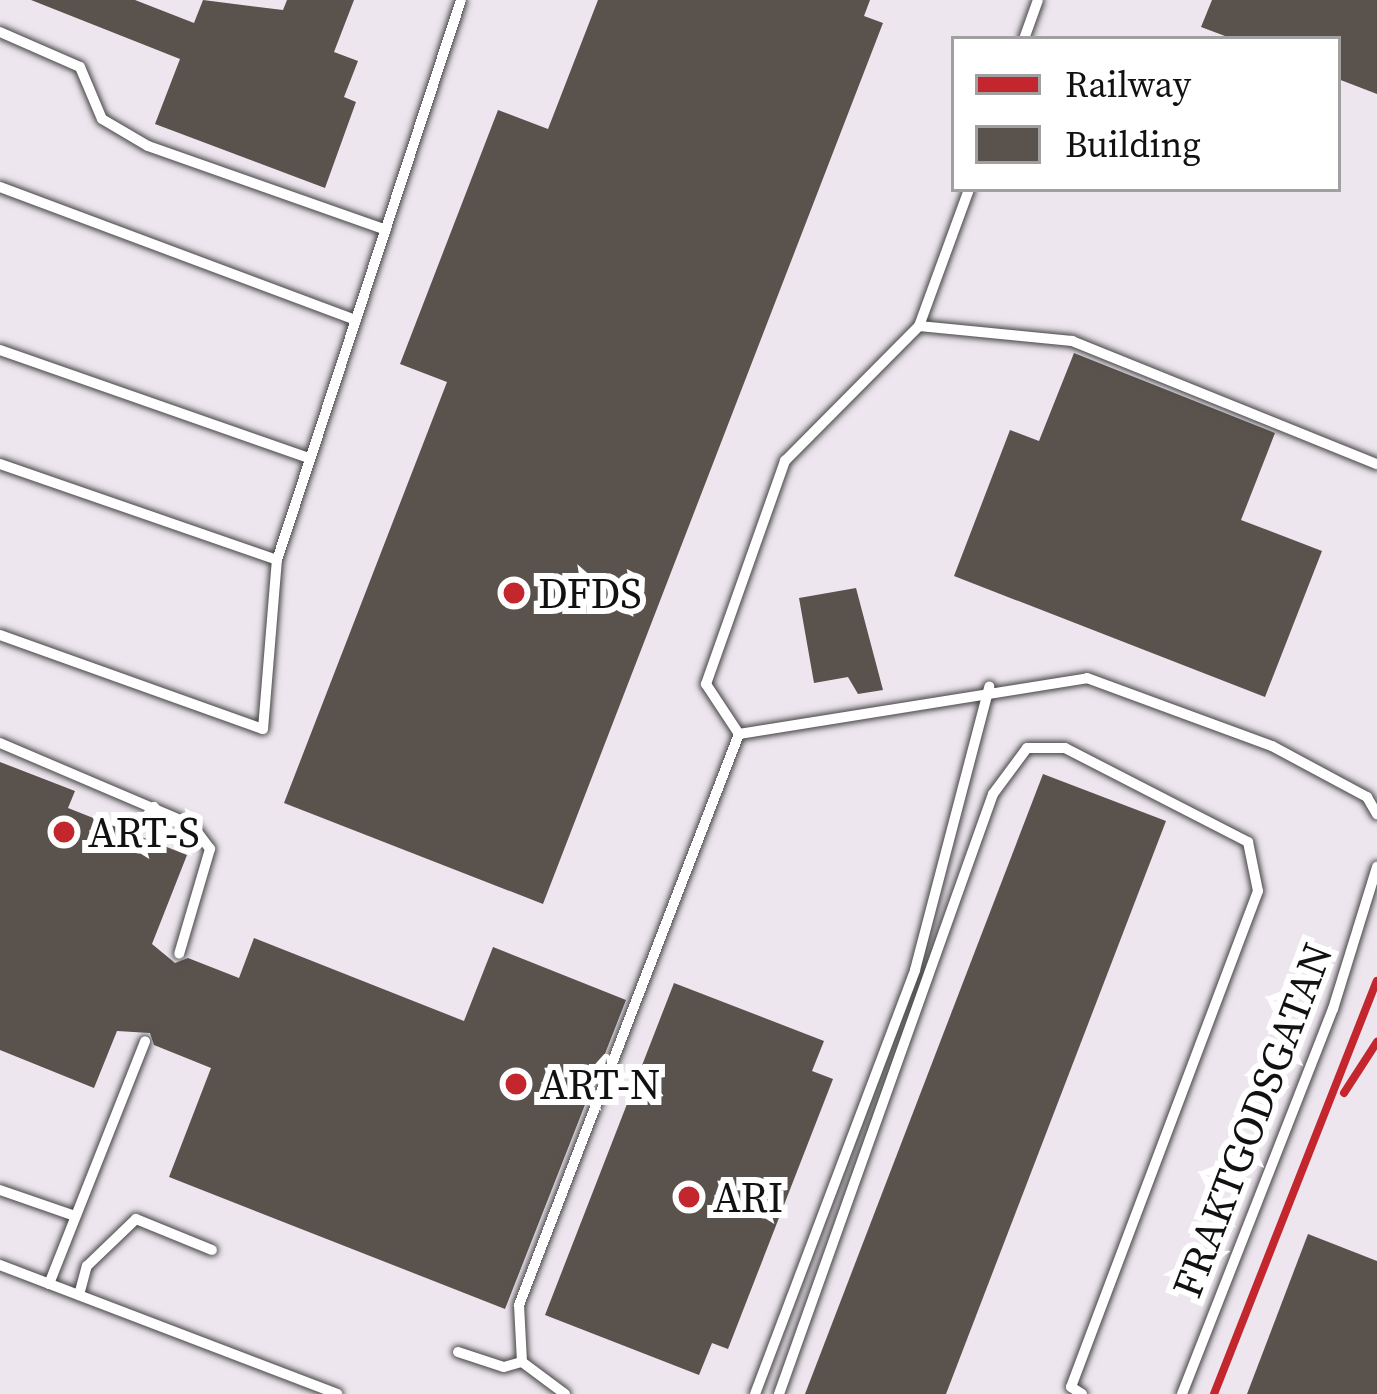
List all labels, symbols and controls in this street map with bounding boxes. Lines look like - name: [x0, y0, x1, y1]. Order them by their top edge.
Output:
- legend: [951, 36, 1341, 192]
- text: Railway: [1065, 60, 1191, 109]
- text: Building: [1065, 120, 1201, 169]
- place label: DFDS: [538, 568, 642, 618]
- marker: DFDS: [501, 580, 527, 606]
- place label: ART-S: [88, 807, 200, 857]
- marker: ART-S: [51, 819, 77, 845]
- street label: FRAKTGODSGATAN: [1161, 936, 1343, 1304]
- place label: ART-N: [540, 1059, 661, 1109]
- marker: ART-N: [503, 1071, 529, 1097]
- place label: ARI: [713, 1172, 783, 1222]
- marker: ARI: [676, 1184, 702, 1210]

